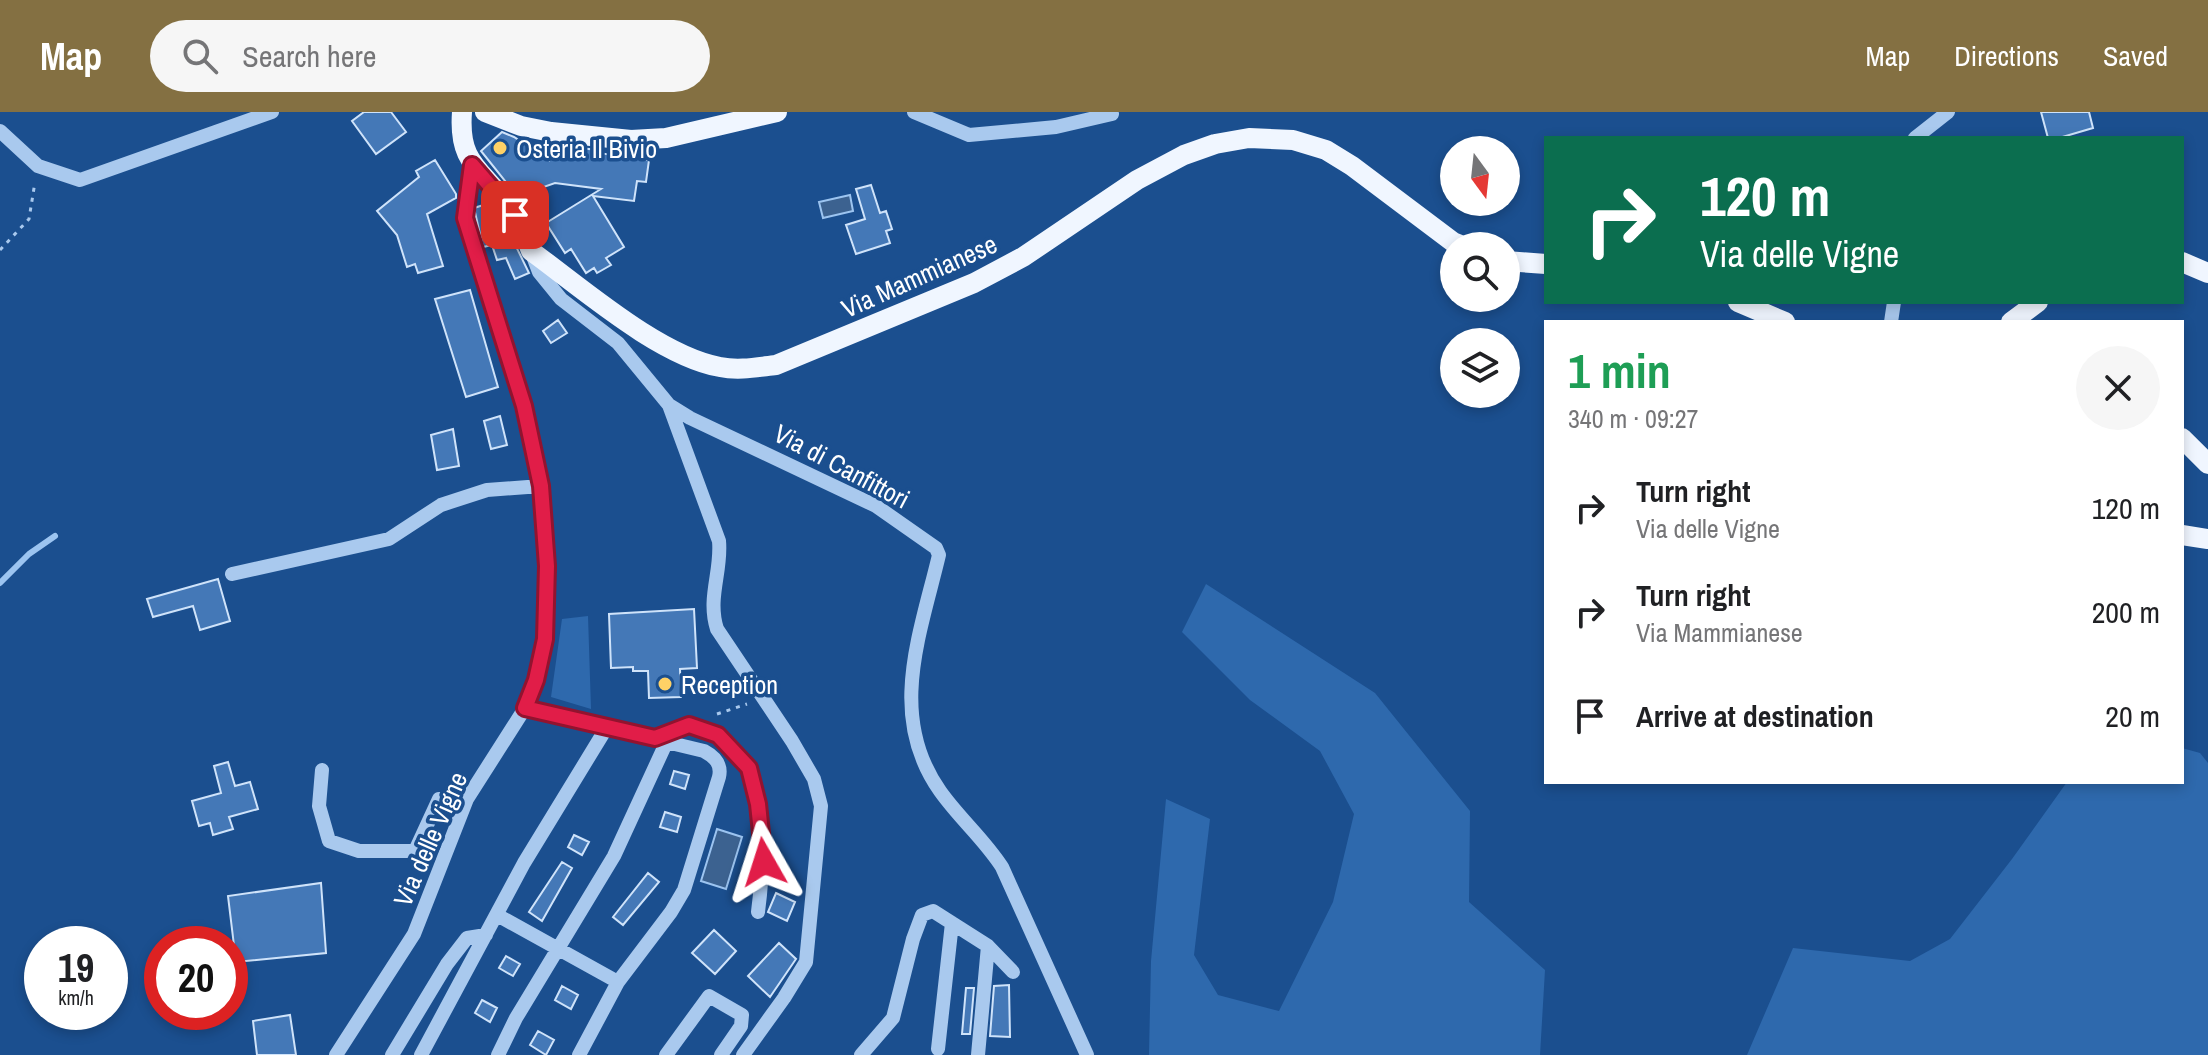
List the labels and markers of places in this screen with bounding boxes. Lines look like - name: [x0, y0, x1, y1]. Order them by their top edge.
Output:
- place label: Osteria Il Bivio: [516, 131, 657, 166]
- marker: Osteria Il Bivio: [491, 139, 509, 157]
- pin: [481, 181, 549, 249]
- place label: Reception: [681, 667, 778, 702]
- marker: Reception: [656, 675, 674, 693]

